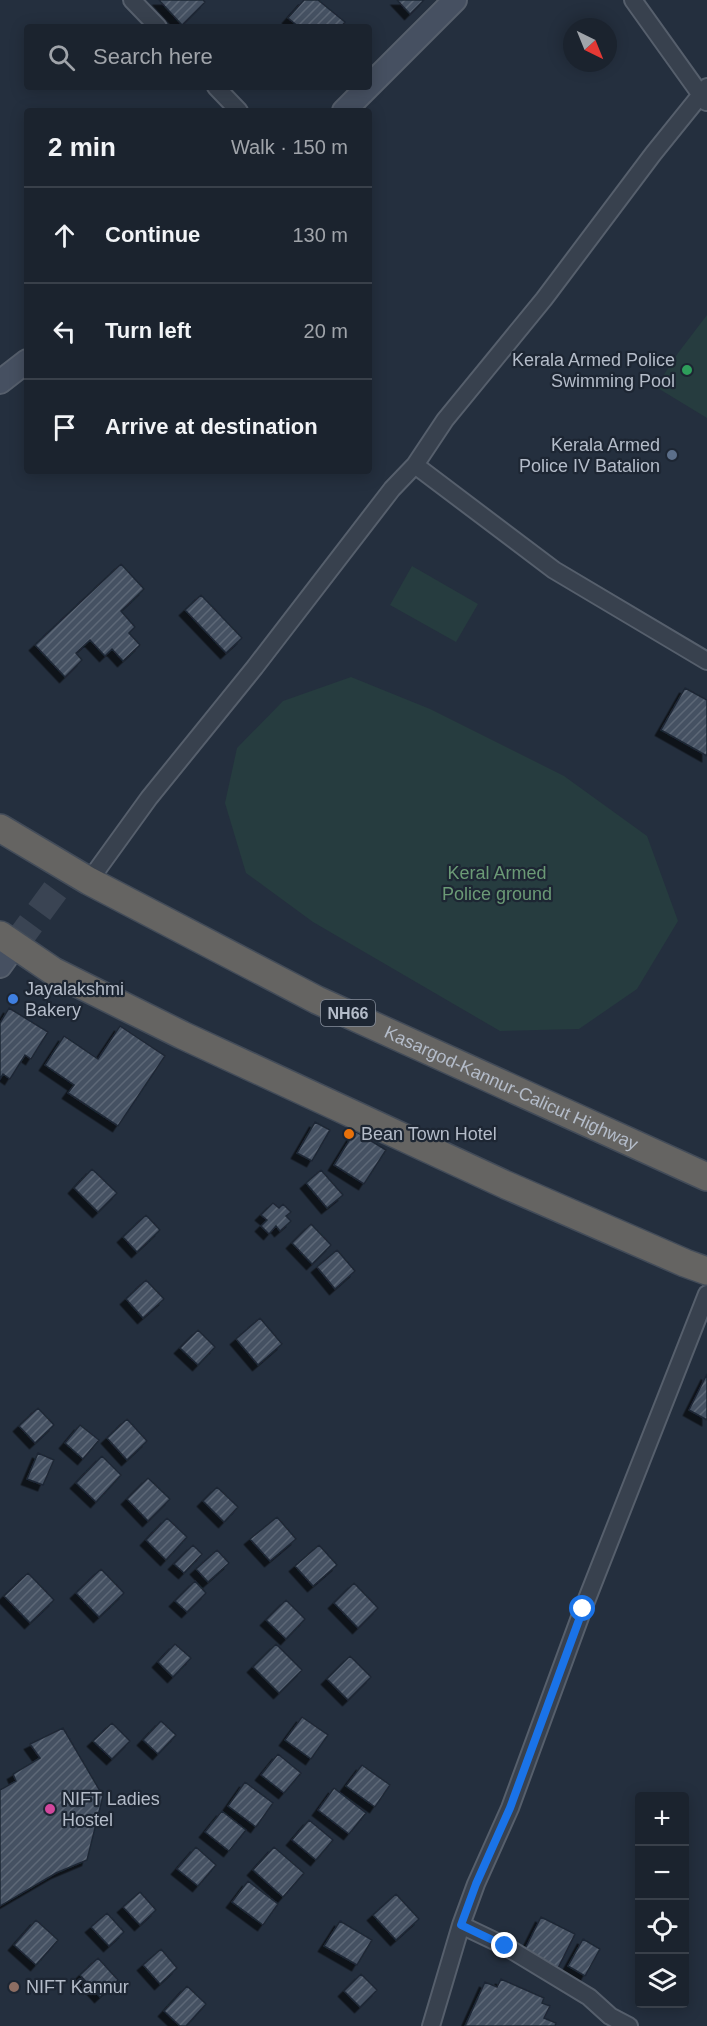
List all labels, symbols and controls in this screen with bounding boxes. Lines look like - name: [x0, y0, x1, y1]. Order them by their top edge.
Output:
- north arrow: [563, 18, 617, 72]
- search box: [24, 24, 372, 90]
- icon: search: [45, 41, 78, 74]
- text: Search here: [93, 44, 213, 69]
- text: 2 min: [48, 132, 116, 162]
- text: Walk · 150 m: [231, 136, 348, 158]
- icon: ahead: [48, 219, 81, 252]
- text: Continue: [105, 222, 200, 247]
- text: 130 m: [292, 224, 348, 246]
- icon: left: [48, 315, 81, 348]
- text: Turn left: [105, 318, 191, 343]
- text: 20 m: [304, 320, 348, 342]
- place label: Kerala Armed Police Swimming Pool: [512, 350, 675, 391]
- marker: Kerala Armed Police Swimming Pool: [680, 363, 694, 377]
- icon: arrive: [48, 411, 81, 444]
- text: Arrive at destination: [105, 414, 318, 439]
- place label: Kerala Armed Police IV Batalion: [519, 435, 660, 476]
- marker: Kerala Armed Police IV Batalion: [665, 448, 679, 462]
- park label: Keral Armed Police ground: [442, 863, 552, 904]
- place label: Jayalakshmi Bakery: [25, 979, 124, 1020]
- marker: Jayalakshmi Bakery: [6, 992, 20, 1006]
- road number: NH66: [321, 1000, 375, 1026]
- street label: Kasargod-Kannur-Calicut Highway: [381, 1022, 641, 1154]
- place label: Bean Town Hotel: [361, 1124, 497, 1144]
- marker: Bean Town Hotel: [342, 1127, 356, 1141]
- route start: [569, 1595, 595, 1621]
- place label: NIFT Ladies Hostel: [62, 1789, 160, 1830]
- map controls: [635, 1792, 689, 2008]
- button: +: [635, 1792, 689, 1846]
- marker: NIFT Ladies Hostel: [43, 1802, 57, 1816]
- button: −: [635, 1846, 689, 1900]
- button: locate: [635, 1900, 689, 1954]
- route end: [491, 1932, 517, 1958]
- button: layers: [635, 1954, 689, 2008]
- place label: NIFT Kannur: [26, 1977, 129, 1997]
- marker: NIFT Kannur: [7, 1980, 21, 1994]

